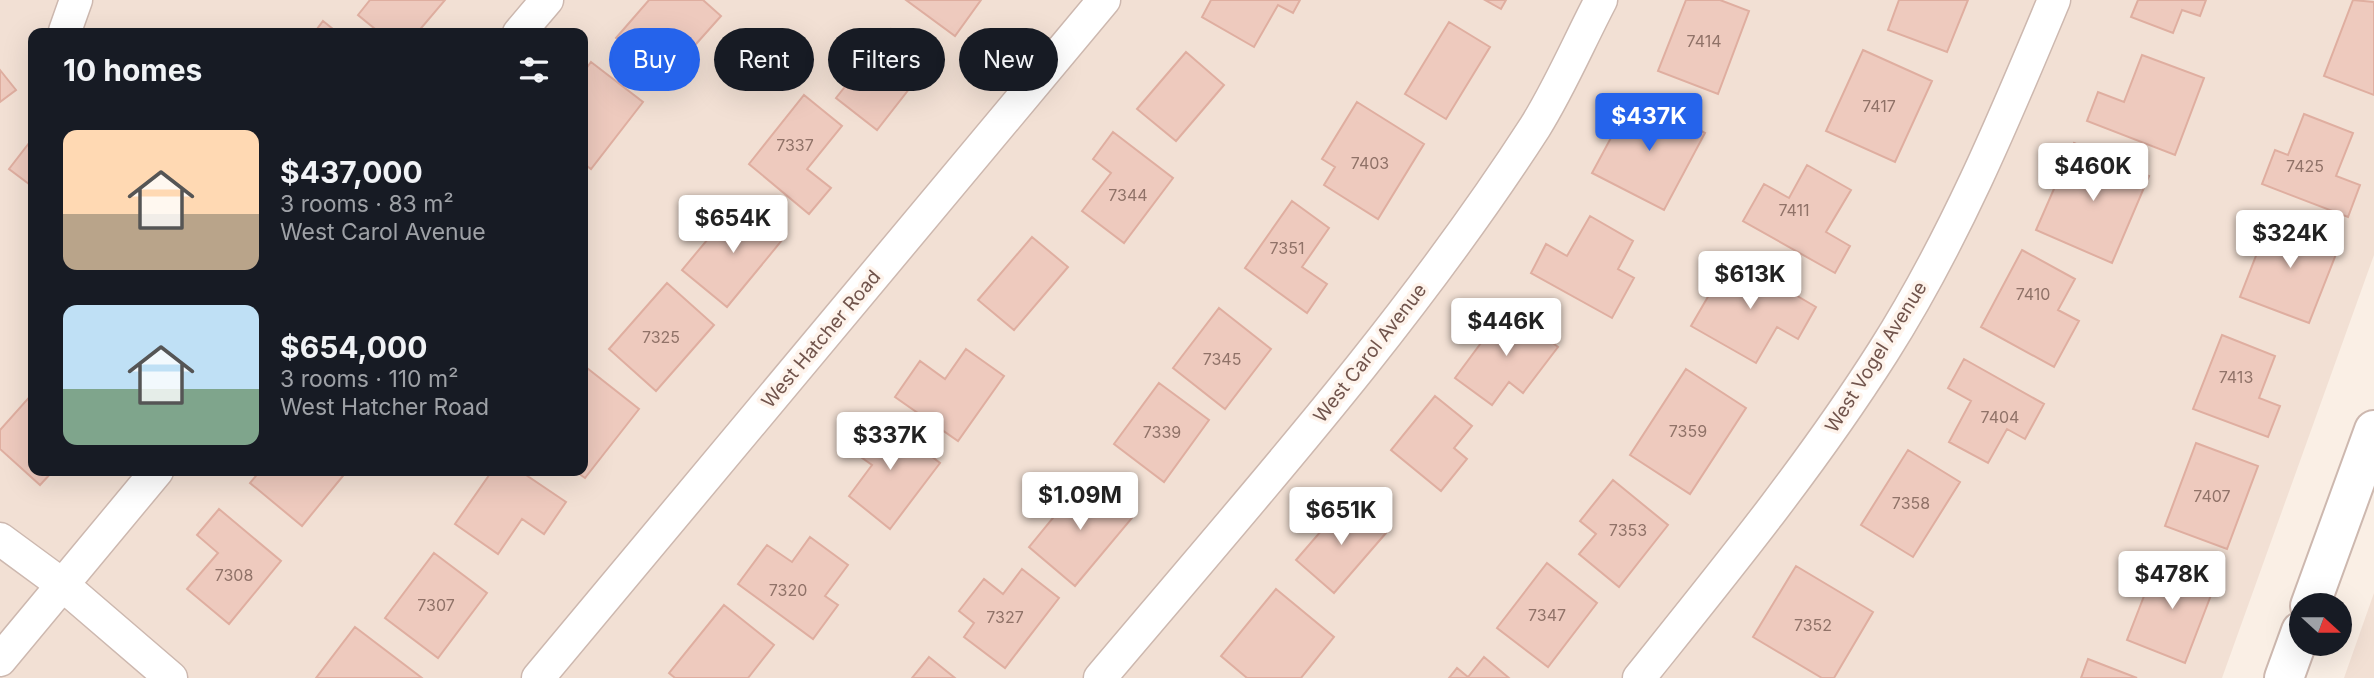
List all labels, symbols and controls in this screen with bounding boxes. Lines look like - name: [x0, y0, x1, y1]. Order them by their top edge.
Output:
- chip: Buy: [609, 28, 700, 91]
- chip: Rent: [714, 28, 814, 91]
- chip: Filters: [828, 28, 945, 91]
- chip: New: [959, 28, 1058, 91]
- house number: 7414: [1687, 31, 1722, 51]
- icon: filters: [515, 51, 553, 89]
- text: 10 homes: [63, 52, 202, 88]
- pin: $437K: [1600, 94, 1698, 153]
- house number: 7417: [1862, 96, 1896, 116]
- text: $437K: [1611, 102, 1687, 130]
- house number: 7337: [776, 135, 814, 155]
- pin: $460K: [2044, 144, 2142, 203]
- text: $460K: [2054, 152, 2132, 180]
- house number: 7403: [1351, 153, 1389, 173]
- text: $437,000: [280, 154, 423, 190]
- house number: 7425: [2286, 156, 2324, 176]
- icon: home: [119, 158, 203, 242]
- house number: 7344: [1108, 185, 1148, 205]
- text: 3 rooms · 83 m²: [280, 190, 454, 218]
- pin: $654K: [684, 196, 782, 255]
- house number: 7411: [1778, 200, 1810, 220]
- text: $654K: [695, 204, 771, 232]
- pin: $324K: [2241, 210, 2339, 270]
- text: West Carol Avenue: [280, 218, 486, 246]
- text: $324K: [2252, 219, 2328, 247]
- house number: 7351: [1270, 238, 1304, 258]
- pin: $613K: [1701, 252, 1799, 311]
- text: $613K: [1714, 260, 1786, 288]
- street label: West Hatcher Road: [757, 265, 885, 413]
- street label: West Vogel Avenue: [1820, 277, 1932, 437]
- street label: West Carol Avenue: [1309, 279, 1431, 427]
- house number: 7410: [2016, 284, 2050, 304]
- pin: $446K: [1457, 298, 1555, 358]
- text: $446K: [1467, 307, 1545, 335]
- house number: 7325: [642, 327, 680, 347]
- text: $654,000: [280, 329, 427, 365]
- icon: home: [119, 333, 203, 417]
- house number: 7345: [1203, 349, 1241, 369]
- text: 3 rooms · 110 m²: [280, 365, 458, 393]
- house number: 7413: [2219, 367, 2253, 387]
- text: West Hatcher Road: [280, 393, 489, 421]
- house number: 7404: [1981, 407, 2019, 427]
- pin: $337K: [841, 412, 939, 472]
- text: $337K: [853, 421, 927, 449]
- house number: 7359: [1669, 421, 1707, 441]
- house number: 7339: [1143, 422, 1181, 442]
- pin: $1.09M: [1023, 472, 1137, 532]
- text: $1.09M: [1038, 481, 1122, 509]
- house number: 7407: [2193, 486, 2231, 506]
- pin: $651K: [1292, 488, 1390, 547]
- house number: 7358: [1892, 493, 1930, 513]
- text: $651K: [1305, 496, 1377, 524]
- house number: 7353: [1609, 520, 1647, 540]
- pin: $478K: [2123, 552, 2221, 611]
- text: $478K: [2134, 560, 2210, 588]
- house number: 7308: [215, 565, 253, 585]
- house number: 7320: [769, 580, 807, 600]
- north arrow: [2289, 593, 2352, 656]
- map controls: [2289, 593, 2352, 656]
- house number: 7307: [417, 595, 455, 615]
- house number: 7347: [1528, 605, 1566, 625]
- house number: 7327: [986, 607, 1024, 627]
- house number: 7352: [1794, 615, 1832, 635]

